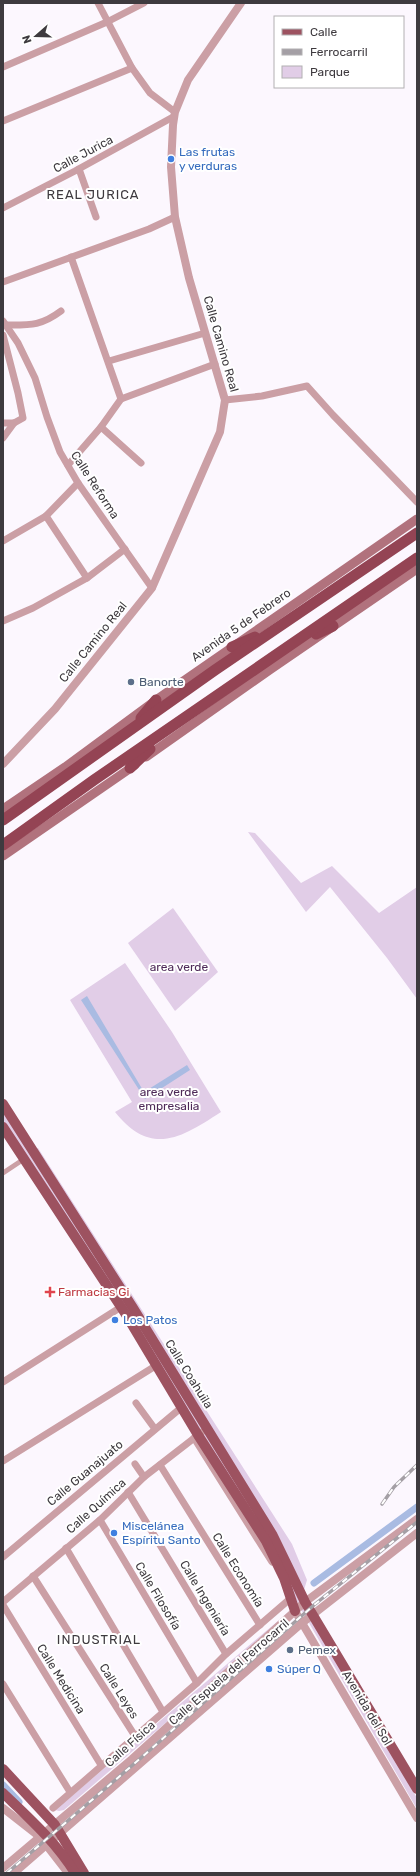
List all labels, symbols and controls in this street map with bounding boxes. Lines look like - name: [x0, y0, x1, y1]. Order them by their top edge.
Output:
- north arrow: [16, 16, 56, 56]
- legend: [274, 16, 404, 88]
- text: Calle: [310, 25, 337, 39]
- text: N: [20, 33, 35, 45]
- text: Ferrocarril: [310, 45, 368, 59]
- text: Parque: [310, 65, 350, 79]
- street label: Calle Jurica: [51, 132, 115, 176]
- place label: Las frutas y verduras: [179, 145, 237, 173]
- marker: Las frutas y verduras: [166, 154, 176, 164]
- district label: REAL JURICA: [47, 187, 139, 202]
- street label: Calle Camino Real: [201, 294, 241, 394]
- street label: Calle Reforma: [68, 449, 122, 521]
- street label: Avenida 5 de Febrero: [189, 585, 293, 665]
- street label: Calle Camino Real: [56, 599, 130, 685]
- place label: Banorte: [139, 675, 184, 689]
- marker: Banorte: [126, 677, 136, 687]
- park label: area verde: [150, 960, 209, 974]
- park label: area verde empresalia: [139, 1085, 199, 1113]
- place label: Farmacias Gi: [58, 1285, 130, 1299]
- marker: Farmacias Gi: [45, 1287, 55, 1297]
- place label: Los Patos: [123, 1313, 177, 1327]
- marker: Los Patos: [110, 1315, 120, 1325]
- street label: Calle Coahuila: [162, 1337, 216, 1411]
- street label: Calle Guanajuato: [44, 1437, 126, 1509]
- street label: Calle Química: [63, 1476, 129, 1536]
- place label: Miscelánea Espíritu Santo: [122, 1519, 201, 1547]
- marker: Miscelánea Espíritu Santo: [109, 1528, 119, 1538]
- street label: Calle Economía: [209, 1530, 267, 1610]
- street label: Calle Ingeniería: [177, 1558, 233, 1638]
- street label: Calle Filosofía: [132, 1559, 184, 1633]
- street label: Calle Espuela del Ferrocarril: [166, 1616, 292, 1728]
- district label: INDUSTRIAL: [57, 1632, 141, 1647]
- street label: Calle Medicina: [34, 1641, 88, 1717]
- place label: Pemex: [298, 1643, 337, 1657]
- marker: Pemex: [285, 1645, 295, 1655]
- street label: Calle Leyes: [97, 1661, 141, 1721]
- place label: Súper Q: [277, 1662, 321, 1676]
- marker: Súper Q: [264, 1664, 274, 1674]
- street label: Avenida del Sol: [339, 1668, 395, 1748]
- street label: Calle Física: [102, 1718, 158, 1770]

